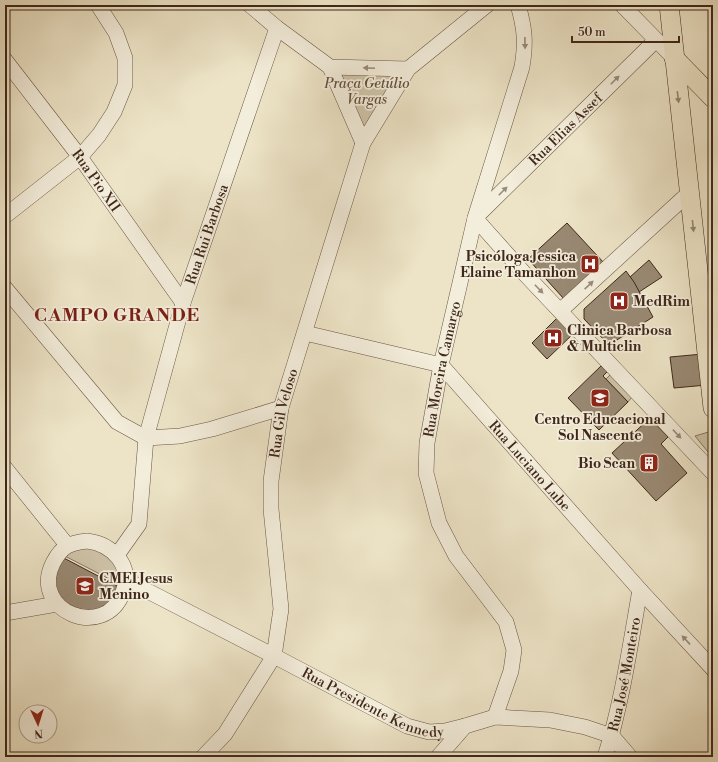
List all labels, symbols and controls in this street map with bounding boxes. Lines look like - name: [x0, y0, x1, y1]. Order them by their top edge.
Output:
- scale bar: [572, 18, 679, 44]
- text: 50 m: [578, 25, 606, 40]
- one-way arrow: [521, 37, 528, 49]
- one-way arrow: [362, 65, 375, 71]
- park label: Praça Getúlio Vargas: [323, 75, 410, 109]
- one-way arrow: [610, 75, 620, 85]
- street label: Rua Elias Assef: [525, 89, 607, 170]
- one-way arrow: [675, 91, 682, 103]
- street label: Rua Pio XII: [67, 146, 124, 216]
- street label: Rua Rui Barbosa: [182, 181, 233, 287]
- one-way arrow: [498, 186, 508, 196]
- one-way arrow: [689, 220, 696, 232]
- place label: Psicóloga Jessica Elaine Tamanhon: [460, 248, 576, 282]
- hospital icon: Psicóloga Jessica Elaine Tamanhon: [579, 253, 601, 275]
- one-way arrow: [584, 280, 594, 289]
- one-way arrow: [534, 284, 544, 294]
- hospital icon: MedRim: [608, 290, 630, 312]
- place label: MedRim: [633, 293, 690, 311]
- street label: Rua Moreira Camargo: [420, 299, 466, 439]
- district label: CAMPO GRANDE: [34, 304, 200, 327]
- place label: Clinica Barbosa & Multiclin: [567, 322, 672, 356]
- hospital icon: Clinica Barbosa & Multiclin: [542, 327, 564, 349]
- street label: Rua Gil Veloso: [266, 366, 303, 459]
- school or university icon: Centro Educacional Sol Nascente: [589, 387, 611, 409]
- place label: Centro Educacional Sol Nascente: [534, 411, 666, 445]
- street label: Rua Luciano Lube: [484, 417, 574, 515]
- one-way arrow: [672, 429, 681, 439]
- building icon: Bio Scan: [638, 452, 660, 474]
- place label: Bio Scan: [578, 455, 635, 473]
- place label: CMEI Jesus Menino: [99, 570, 173, 604]
- school or university icon: CMEI Jesus Menino: [74, 575, 96, 597]
- street label: Rua José Monteiro: [605, 616, 645, 734]
- one-way arrow: [682, 635, 691, 645]
- street label: Rua Presidente Kennedy: [298, 664, 445, 742]
- north arrow: [18, 704, 58, 744]
- text: N: [34, 726, 43, 740]

